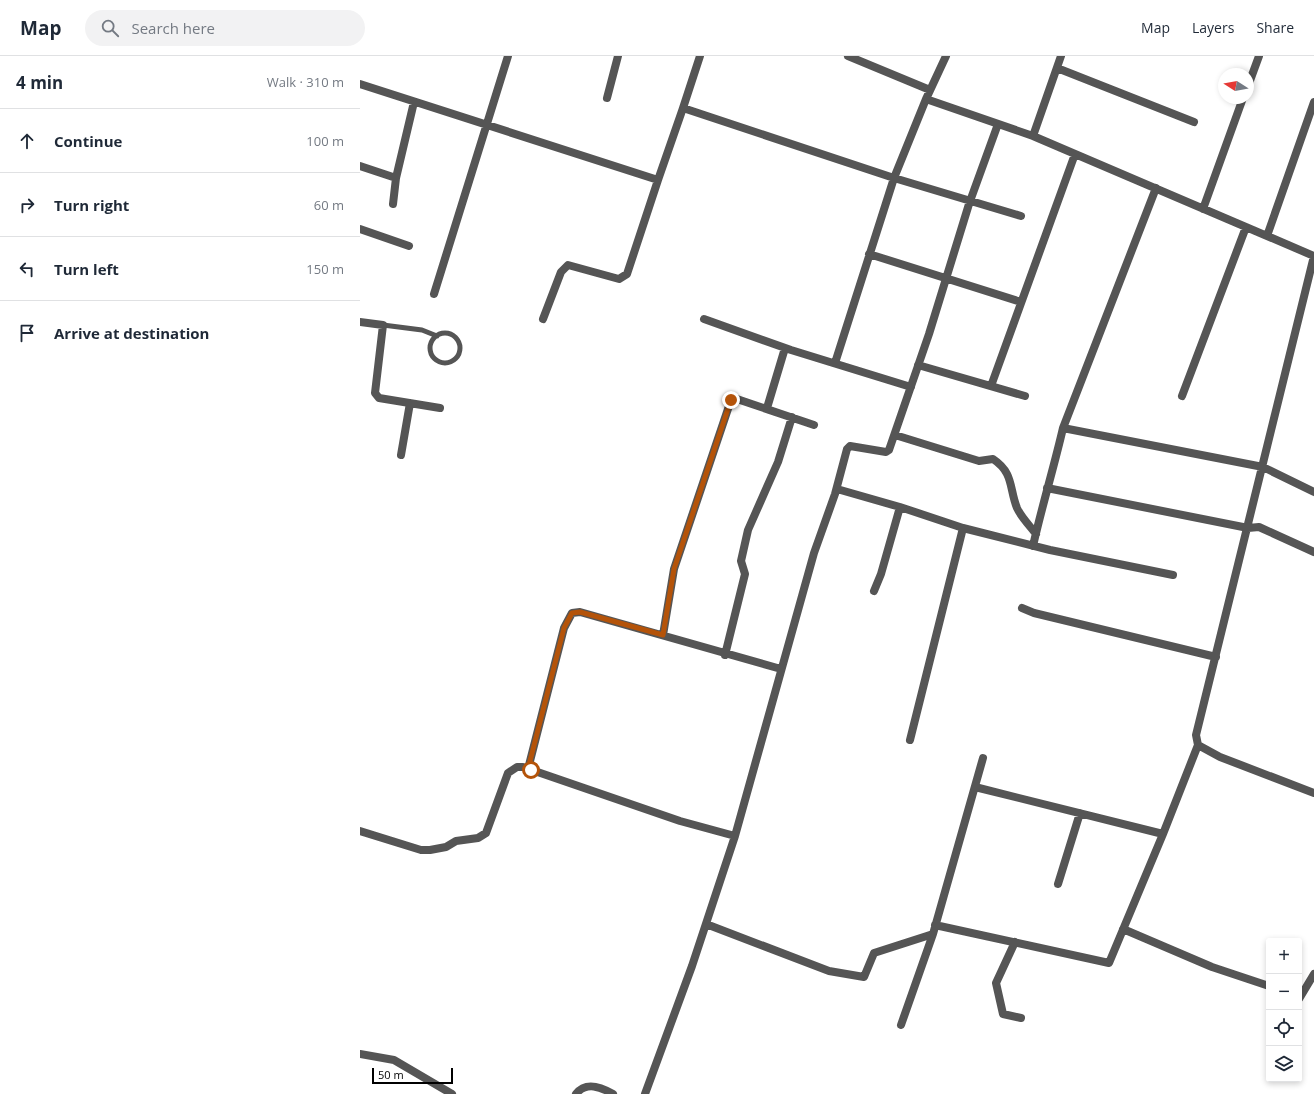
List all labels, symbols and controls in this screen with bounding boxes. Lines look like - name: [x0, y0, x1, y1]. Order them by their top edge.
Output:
- search box: [85, 10, 365, 46]
- text: Map: [20, 15, 61, 41]
- icon: search: [99, 17, 121, 39]
- text: Search here: [131, 18, 215, 38]
- text: Map: [1141, 18, 1170, 37]
- text: Layers: [1192, 18, 1234, 37]
- text: Share: [1256, 18, 1294, 37]
- north arrow: [1218, 68, 1254, 104]
- text: 4 min: [16, 71, 63, 94]
- text: Walk · 310 m: [267, 73, 344, 91]
- icon: ahead: [16, 130, 38, 152]
- text: Continue: [54, 131, 122, 151]
- text: 100 m: [306, 132, 344, 150]
- icon: right: [16, 194, 38, 216]
- text: Turn right: [54, 195, 129, 215]
- text: 60 m: [314, 196, 344, 214]
- icon: left: [16, 258, 38, 280]
- text: Turn left: [54, 259, 119, 279]
- text: 150 m: [306, 260, 344, 278]
- icon: arrive: [16, 322, 38, 344]
- text: Arrive at destination: [54, 323, 209, 343]
- route end: [722, 391, 740, 409]
- route start: [522, 761, 540, 779]
- map controls: [1266, 938, 1302, 1082]
- button: +: [1266, 938, 1302, 974]
- button: −: [1266, 974, 1302, 1010]
- button: locate: [1266, 1010, 1302, 1046]
- button: layers: [1266, 1046, 1302, 1082]
- scale bar: [372, 1066, 453, 1085]
- text: 50 m: [378, 1067, 404, 1082]

